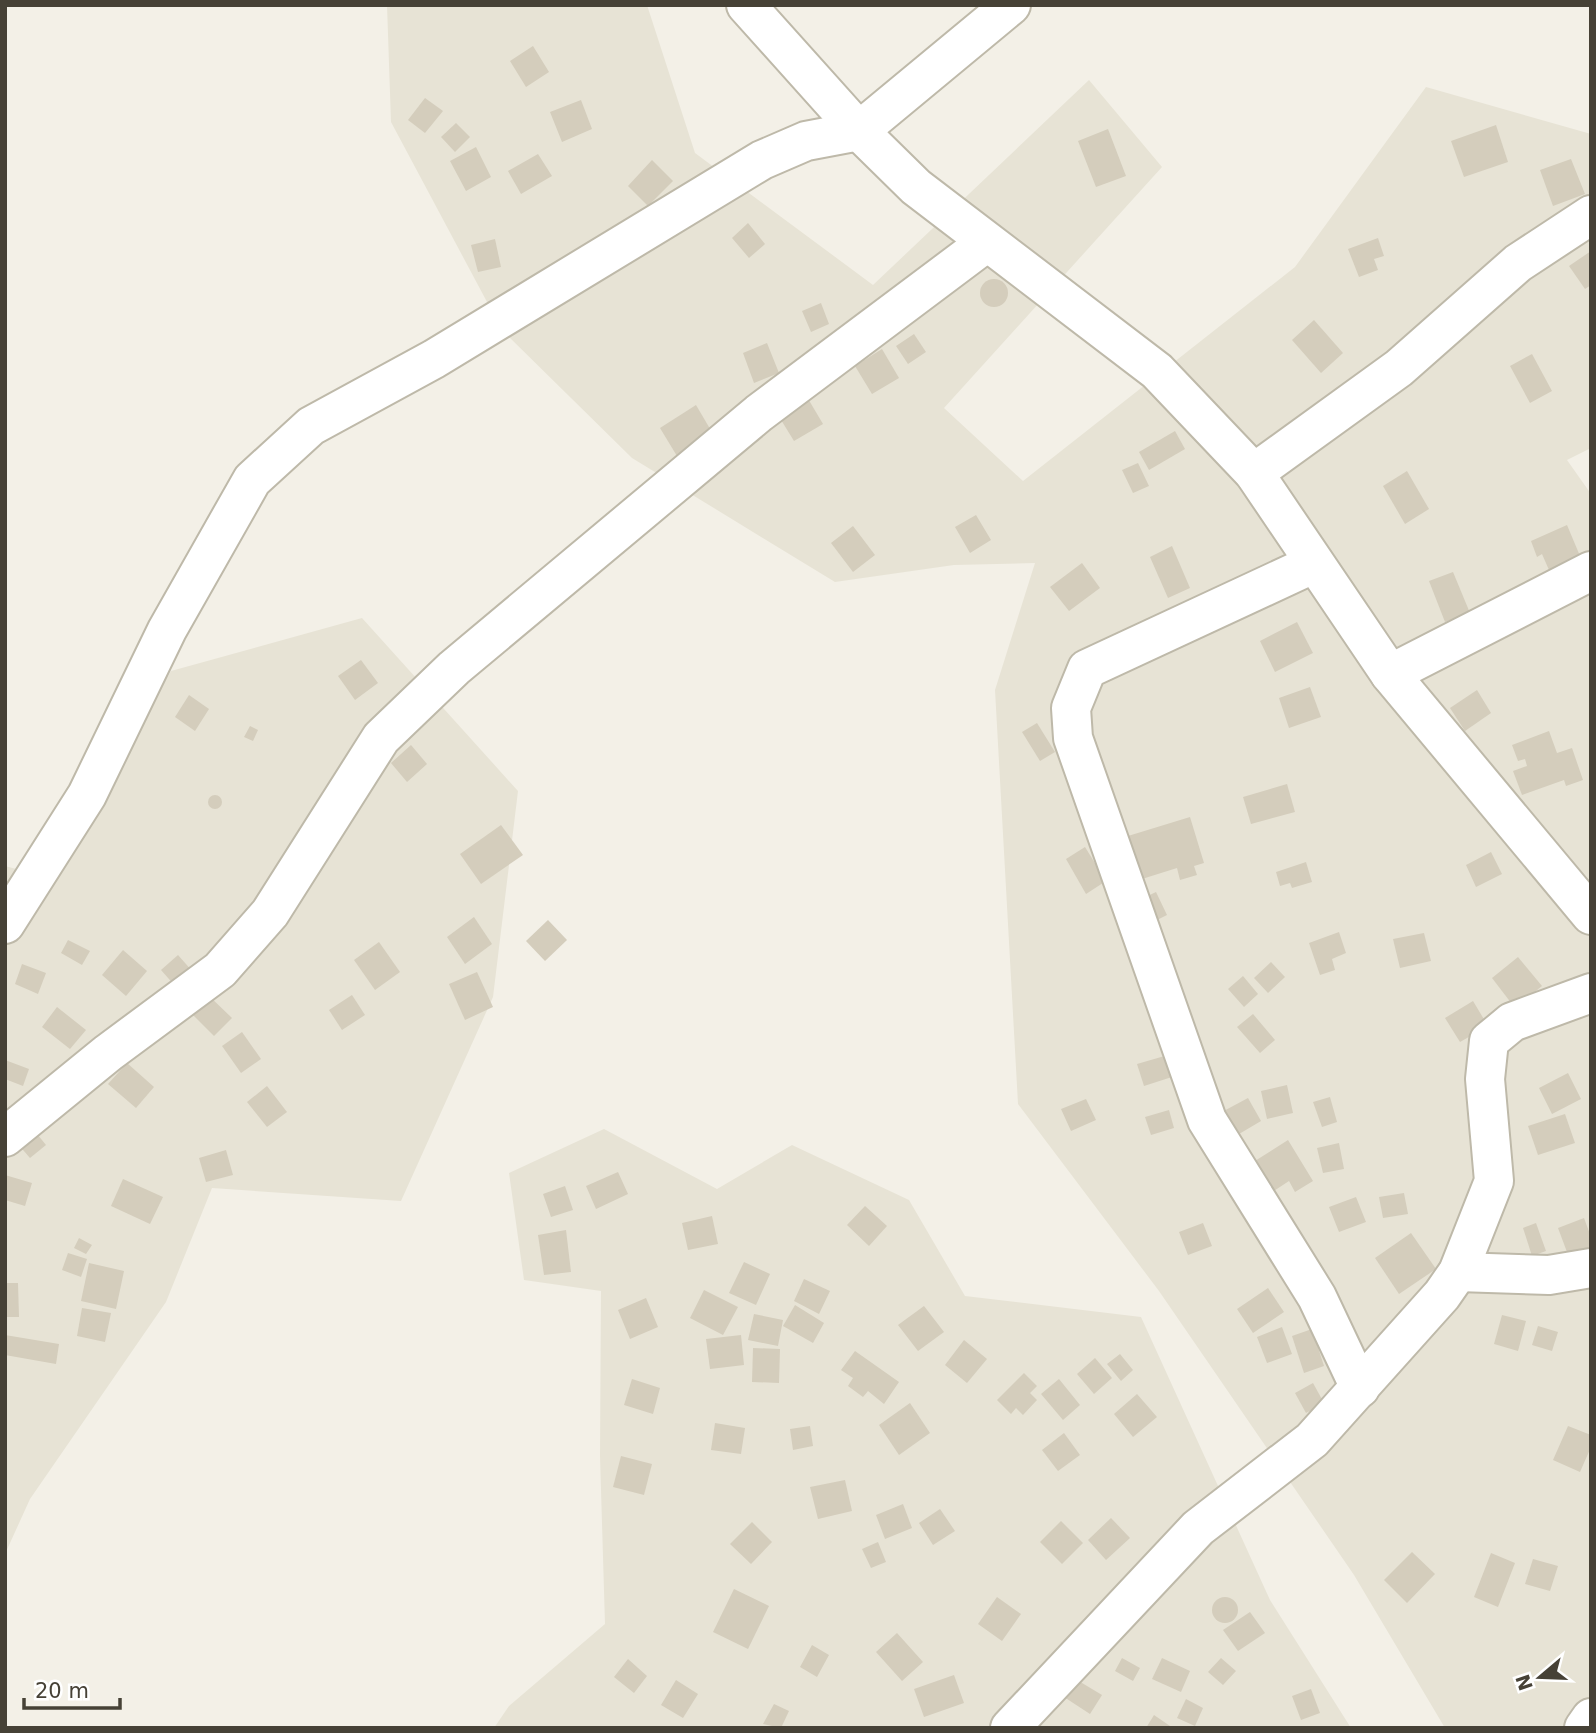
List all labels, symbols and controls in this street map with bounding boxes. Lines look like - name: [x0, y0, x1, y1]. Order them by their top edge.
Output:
- north arrow: [1505, 1642, 1575, 1712]
- scale bar: [24, 1666, 121, 1710]
- text: N: [1511, 1671, 1537, 1694]
- text: 20 m: [35, 1679, 89, 1703]

